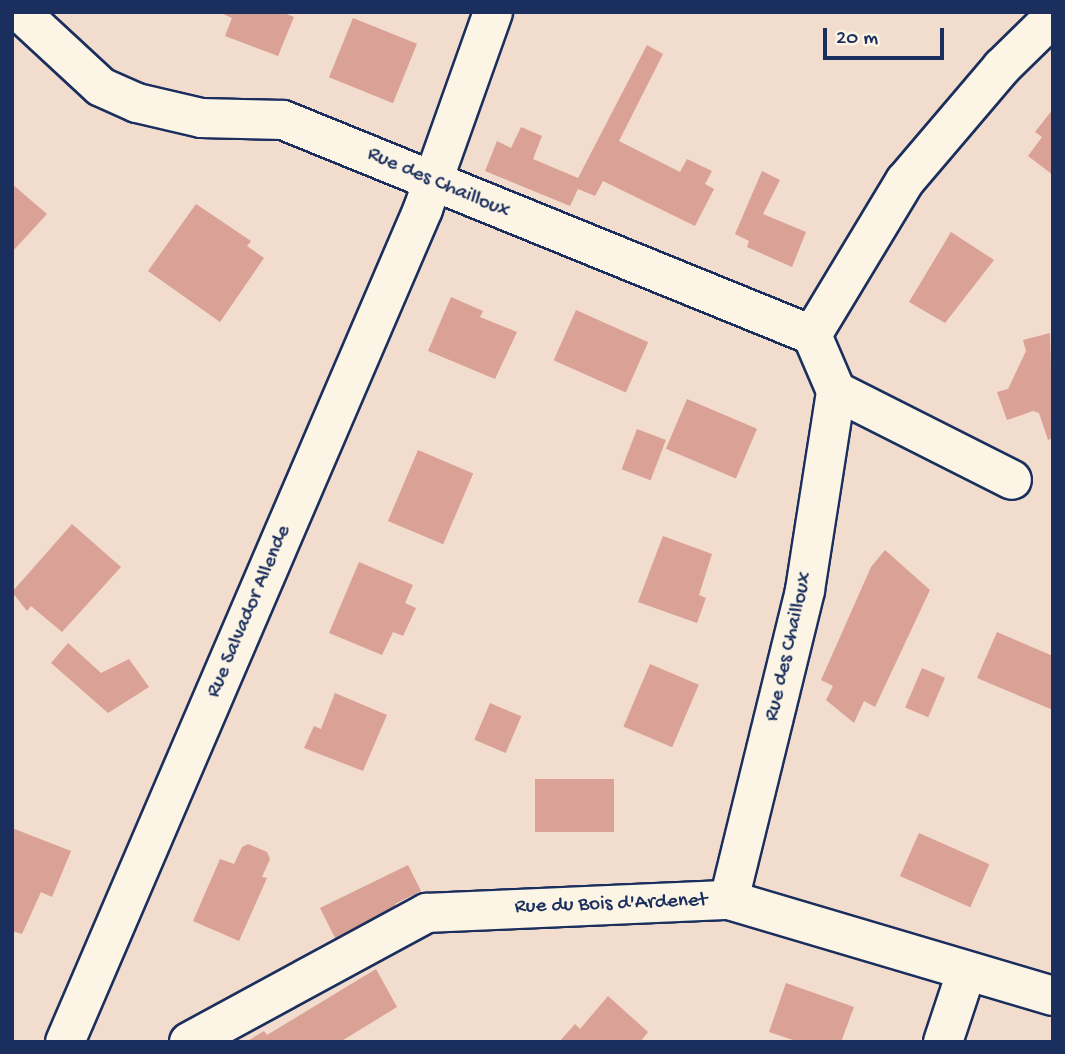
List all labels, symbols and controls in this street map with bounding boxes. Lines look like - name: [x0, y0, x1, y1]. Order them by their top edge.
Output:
- scale bar: [827, 14, 948, 58]
- text: 20 m: [836, 27, 878, 52]
- street label: Rue des Chailloux: [363, 143, 513, 225]
- street label: Rue Salvador Allende: [202, 522, 298, 702]
- street label: Rue des Chailloux: [761, 570, 819, 724]
- street label: Rue du Bois d'Ardenet: [514, 889, 708, 921]

